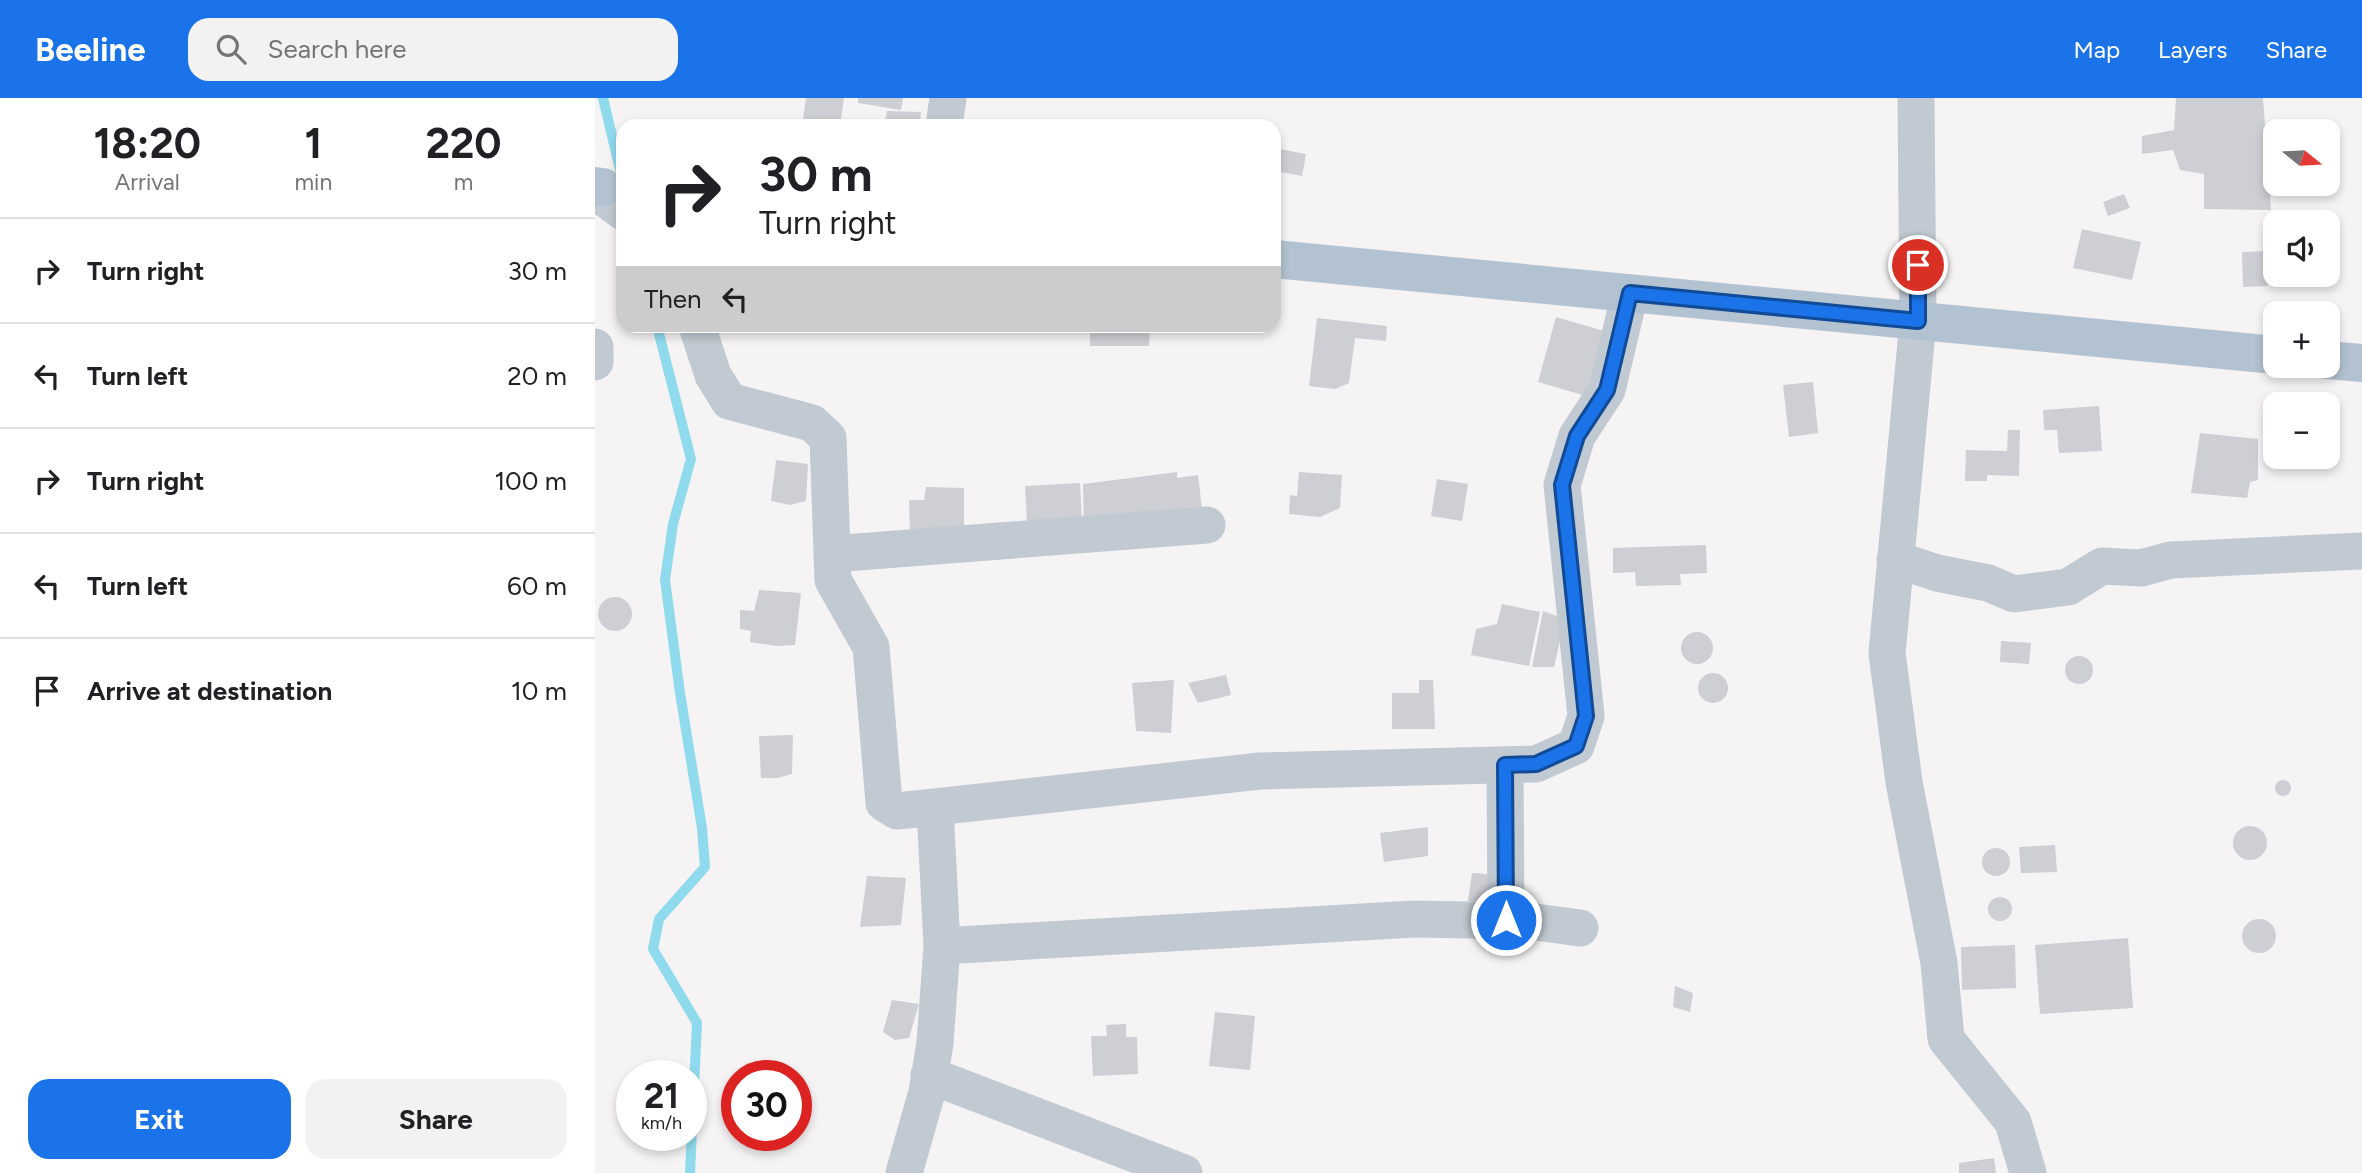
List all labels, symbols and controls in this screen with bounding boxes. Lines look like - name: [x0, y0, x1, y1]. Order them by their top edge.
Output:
- search box: [188, 18, 678, 81]
- text: Beeline: [35, 30, 146, 69]
- icon: search: [212, 30, 250, 68]
- text: Search here: [268, 33, 406, 65]
- text: Map: [2073, 35, 2120, 64]
- text: Layers: [2158, 35, 2227, 64]
- text: Share: [2265, 35, 2327, 64]
- text: 18:20: [93, 118, 201, 169]
- text: 1: [304, 118, 322, 169]
- text: 220: [426, 118, 502, 169]
- north arrow: [2263, 119, 2340, 196]
- map controls: [2263, 119, 2340, 469]
- text: 30 m: [759, 144, 872, 203]
- icon: right: [644, 147, 735, 238]
- text: Arrival: [115, 168, 180, 196]
- text: min: [294, 168, 332, 196]
- text: m: [454, 168, 473, 196]
- text: Turn right: [759, 204, 897, 242]
- button: sound: [2263, 210, 2340, 287]
- pin: [1888, 235, 1948, 295]
- icon: arrive: [1899, 246, 1937, 284]
- icon: right: [28, 252, 66, 290]
- text: Turn right: [87, 255, 204, 287]
- text: 30 m: [508, 255, 567, 287]
- icon: left: [716, 280, 754, 318]
- text: Then: [644, 283, 702, 315]
- button: +: [2263, 301, 2340, 378]
- icon: left: [28, 357, 66, 395]
- text: Turn left: [87, 360, 188, 392]
- text: 20 m: [507, 360, 567, 392]
- button: −: [2263, 392, 2340, 469]
- icon: right: [28, 462, 66, 500]
- text: Turn right: [87, 465, 204, 497]
- text: 100 m: [494, 465, 567, 497]
- icon: left: [28, 567, 66, 605]
- text: Turn left: [87, 570, 188, 602]
- text: 60 m: [507, 570, 567, 602]
- icon: arrive: [28, 672, 66, 710]
- text: Arrive at destination: [87, 675, 332, 707]
- text: 10 m: [511, 675, 567, 707]
- position arrow: [1469, 883, 1543, 957]
- speed limit sign: 30: [721, 1060, 812, 1151]
- text: 21: [644, 1075, 679, 1117]
- button: Exit: [28, 1079, 291, 1159]
- button: Share: [305, 1079, 567, 1159]
- text: km/h: [641, 1112, 682, 1134]

